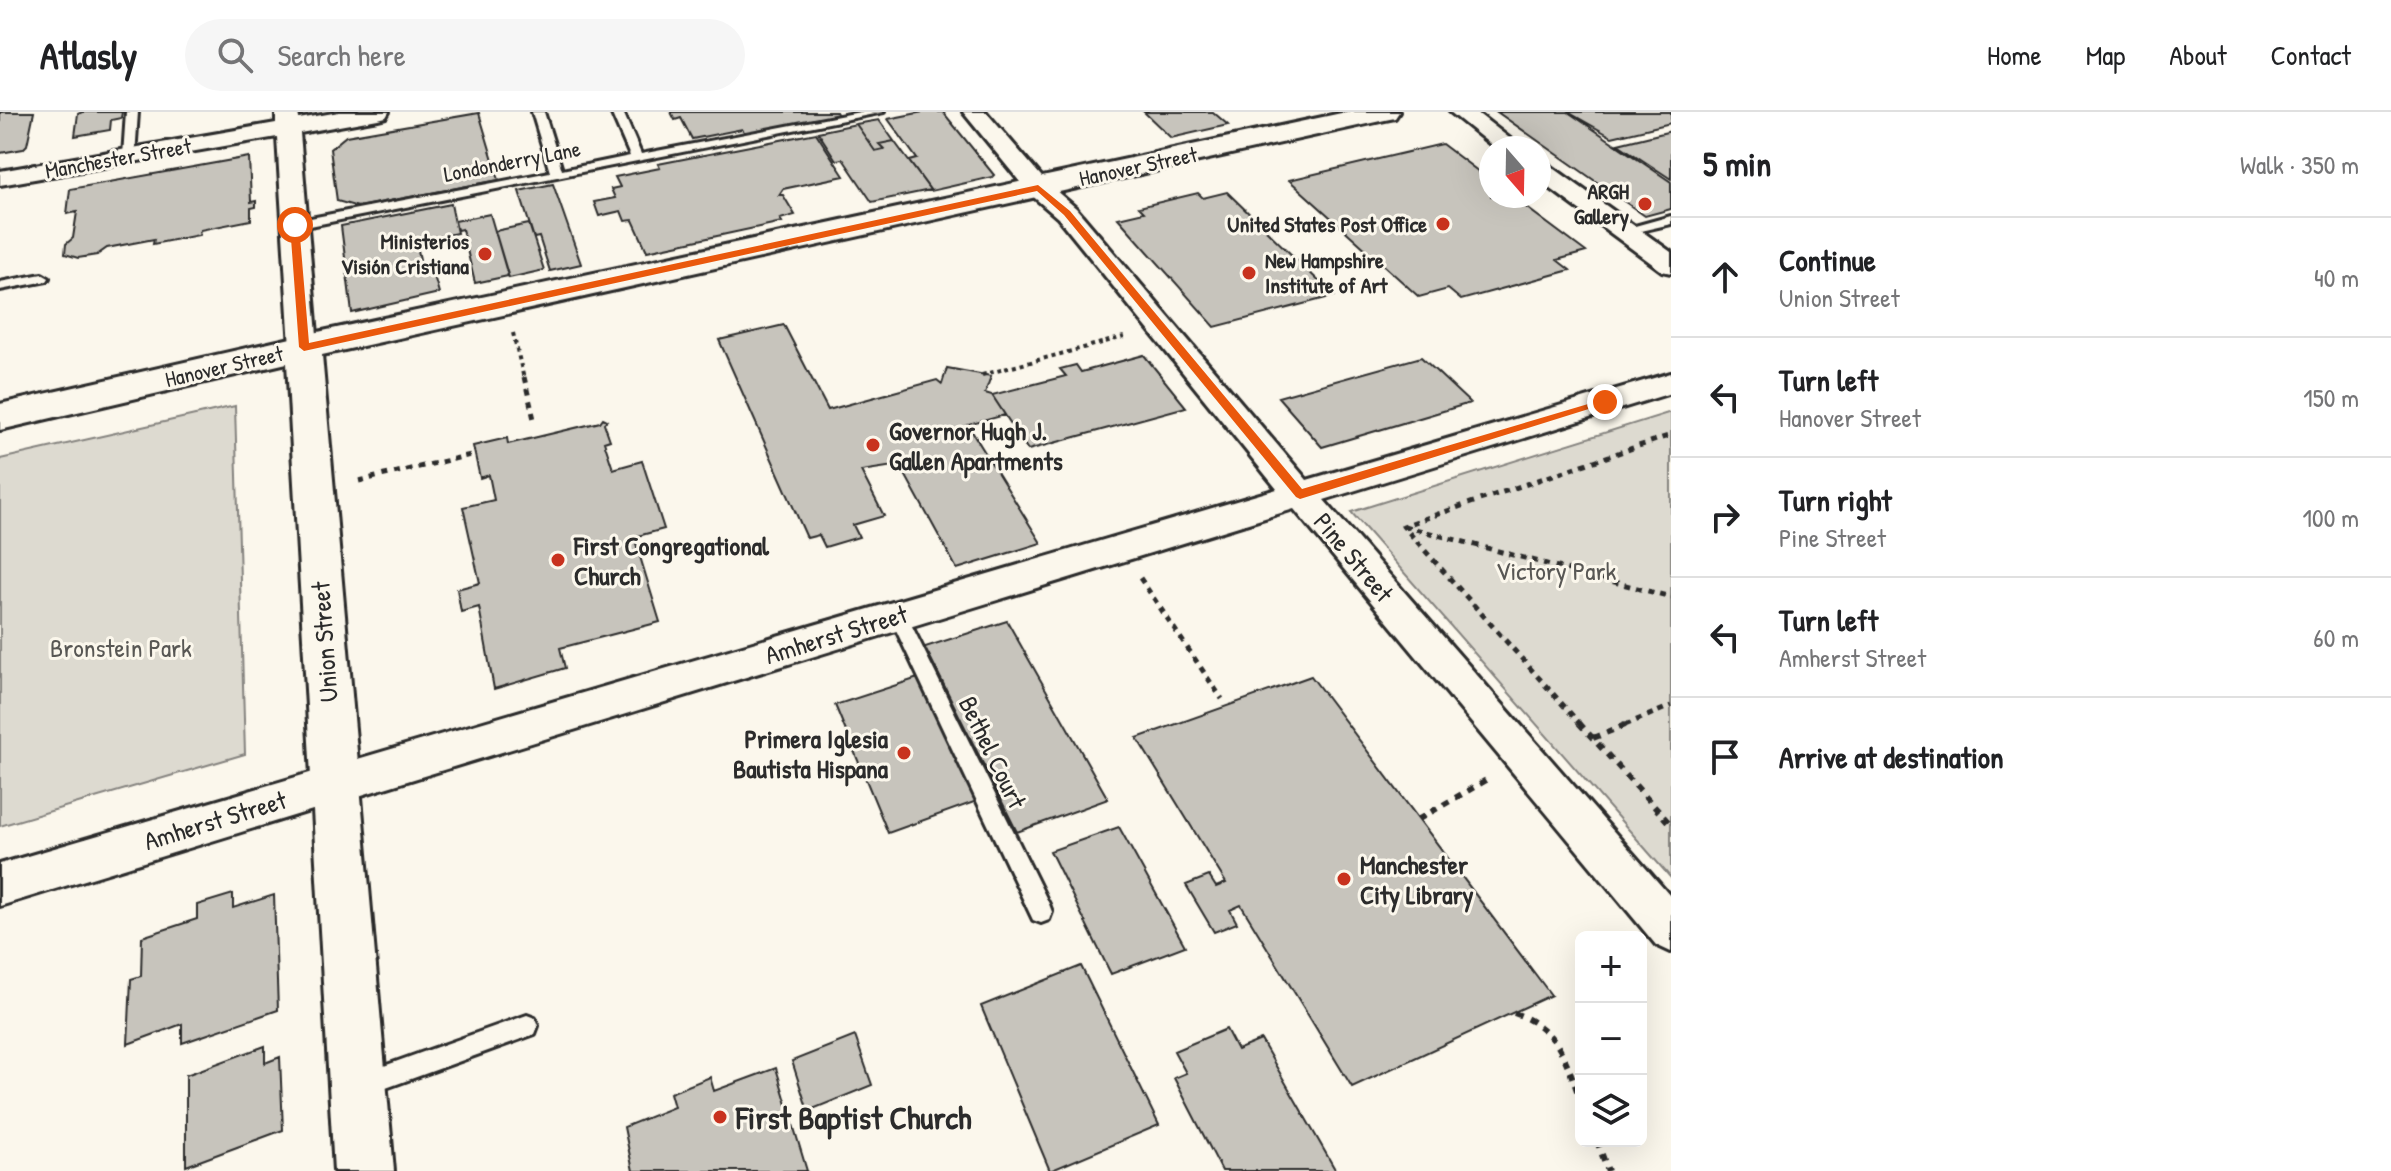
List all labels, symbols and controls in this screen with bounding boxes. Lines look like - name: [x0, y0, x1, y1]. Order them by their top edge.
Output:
- search box: [185, 19, 745, 91]
- text: Atlasly: [40, 29, 137, 81]
- icon: search: [213, 33, 257, 77]
- text: Search here: [277, 35, 406, 75]
- text: Home: [1987, 36, 2042, 74]
- text: Map: [2086, 36, 2125, 74]
- text: About: [2169, 36, 2227, 74]
- text: Contact: [2271, 36, 2351, 74]
- street label: Manchester Street: [43, 130, 194, 186]
- street label: Londonderry Lane: [441, 133, 583, 189]
- north arrow: [1479, 136, 1551, 208]
- street label: Hanover Street: [1076, 139, 1200, 193]
- text: 5 min: [1703, 141, 1771, 187]
- text: Walk · 350 m: [2240, 147, 2359, 182]
- place label: ARGH Gallery: [1574, 176, 1630, 232]
- marker: ARGH Gallery: [1636, 195, 1654, 213]
- route start: [277, 207, 313, 243]
- place label: United States Post Office: [1227, 209, 1427, 239]
- marker: United States Post Office: [1434, 215, 1452, 233]
- place label: Ministerios Visión Cristiana: [341, 226, 470, 281]
- text: Continue: [1779, 240, 1876, 280]
- marker: Ministerios Visión Cristiana: [476, 245, 494, 263]
- place label: New Hampshire Institute of Art: [1265, 245, 1389, 300]
- icon: ahead: [1703, 255, 1747, 299]
- text: 40 m: [2314, 260, 2359, 295]
- marker: New Hampshire Institute of Art: [1240, 264, 1258, 282]
- text: Union Street: [1779, 280, 1900, 315]
- street label: Hanover Street: [162, 338, 286, 394]
- text: Turn left: [1779, 360, 1878, 400]
- icon: left: [1703, 375, 1747, 419]
- text: 150 m: [2303, 380, 2359, 415]
- route end: [1587, 384, 1623, 420]
- text: Hanover Street: [1779, 400, 1921, 435]
- place label: Governor Hugh J. Gallen Apartments: [889, 413, 1063, 479]
- marker: Governor Hugh J. Gallen Apartments: [864, 436, 882, 454]
- text: Turn right: [1779, 480, 1892, 520]
- icon: right: [1703, 495, 1747, 539]
- text: 100 m: [2303, 500, 2359, 535]
- street label: Pine Street: [1306, 505, 1402, 610]
- text: Pine Street: [1779, 520, 1886, 555]
- place label: First Congregational Church: [573, 528, 770, 593]
- marker: First Congregational Church: [549, 551, 567, 569]
- park label: Victory Park: [1496, 553, 1616, 588]
- street label: Union Street: [302, 580, 346, 703]
- street label: Amherst Street: [761, 595, 912, 672]
- text: Turn left: [1779, 600, 1878, 640]
- icon: left: [1703, 615, 1747, 659]
- text: 60 m: [2313, 620, 2359, 655]
- park label: Bronstein Park: [50, 630, 192, 665]
- text: Amherst Street: [1779, 640, 1926, 675]
- street label: Bethel Court: [951, 690, 1036, 815]
- place label: Primera Iglesia Bautista Hispana: [733, 721, 889, 787]
- icon: arrive: [1703, 735, 1747, 779]
- text: Arrive at destination: [1779, 737, 2004, 777]
- marker: Primera Iglesia Bautista Hispana: [895, 744, 913, 762]
- street label: Amherst Street: [140, 781, 291, 858]
- place label: Manchester City Library: [1360, 847, 1473, 913]
- marker: Manchester City Library: [1335, 870, 1353, 888]
- map controls: [1575, 931, 1647, 1147]
- button: +: [1575, 931, 1647, 1003]
- button: −: [1575, 1003, 1647, 1075]
- button: layers: [1575, 1075, 1647, 1147]
- place label: First Baptist Church: [735, 1096, 972, 1140]
- marker: First Baptist Church: [711, 1108, 729, 1126]

